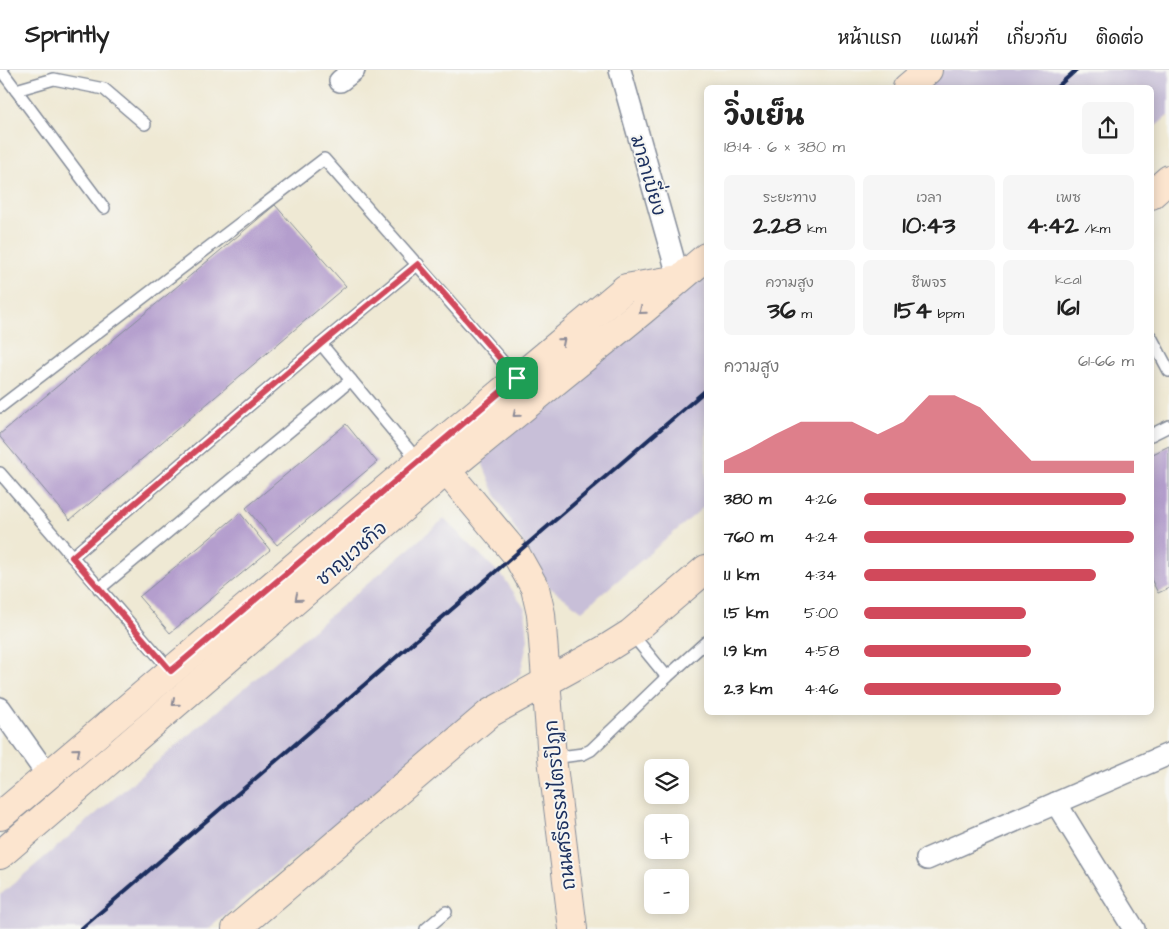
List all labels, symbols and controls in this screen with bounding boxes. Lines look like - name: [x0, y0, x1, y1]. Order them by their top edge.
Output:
- text: Sprintly: [25, 18, 109, 52]
- text: หน้าแรก: [838, 26, 902, 51]
- text: แผนที่: [930, 26, 978, 51]
- text: เกี่ยวกับ: [1006, 26, 1068, 51]
- text: ติดต่อ: [1096, 26, 1144, 51]
- text: วิ่งเย็น: [724, 97, 805, 136]
- button: share: [1082, 102, 1134, 154]
- street label: มาลาเบี่ยง: [623, 131, 677, 219]
- text: 18:14 · 6 × 380 m: [724, 136, 845, 158]
- text: ระยะทาง: [763, 188, 816, 208]
- text: เวลา: [916, 188, 942, 208]
- text: เพซ: [1056, 188, 1081, 208]
- text: 2.28: [753, 208, 801, 243]
- text: 10:43: [903, 208, 955, 243]
- text: 4:42: [1026, 208, 1079, 243]
- text: km: [801, 219, 826, 239]
- text: /km: [1079, 219, 1110, 239]
- text: kcal: [1055, 270, 1082, 290]
- text: ความสูง: [765, 273, 814, 293]
- text: ชีพจร: [911, 273, 947, 293]
- text: 161: [1057, 290, 1079, 325]
- text: 36: [767, 293, 796, 328]
- text: 154: [894, 293, 932, 328]
- text: m: [796, 304, 812, 324]
- text: bpm: [932, 304, 964, 324]
- one-way arrow: [639, 306, 648, 314]
- one-way arrow: [556, 338, 565, 347]
- text: 61–66 m: [1078, 350, 1134, 372]
- text: ความสูง: [724, 356, 779, 378]
- pin: [496, 357, 538, 399]
- icon: arrive: [503, 364, 531, 392]
- one-way arrow: [513, 409, 522, 417]
- text: 380 m: [724, 488, 771, 510]
- text: 4:26: [804, 488, 837, 510]
- street label: ชาญเวชกิจ: [311, 516, 393, 593]
- text: 760 m: [724, 526, 773, 548]
- text: 4:24: [804, 526, 838, 548]
- text: 1.1 km: [724, 564, 759, 586]
- text: 4:34: [804, 564, 837, 586]
- one-way arrow: [295, 592, 304, 601]
- text: 1.5 km: [724, 602, 768, 624]
- text: 5:00: [804, 602, 838, 624]
- text: 1.9 km: [724, 640, 766, 662]
- text: 4:58: [804, 640, 839, 662]
- text: 2.3 km: [724, 678, 772, 700]
- text: 4:46: [804, 678, 838, 700]
- one-way arrow: [172, 698, 181, 706]
- street label: ถนนศรีธรรมไตรปิฎก: [538, 719, 583, 891]
- one-way arrow: [72, 748, 81, 757]
- map controls: [644, 759, 689, 914]
- button: layers: [644, 759, 689, 804]
- button: +: [644, 814, 689, 859]
- button: −: [644, 869, 689, 914]

